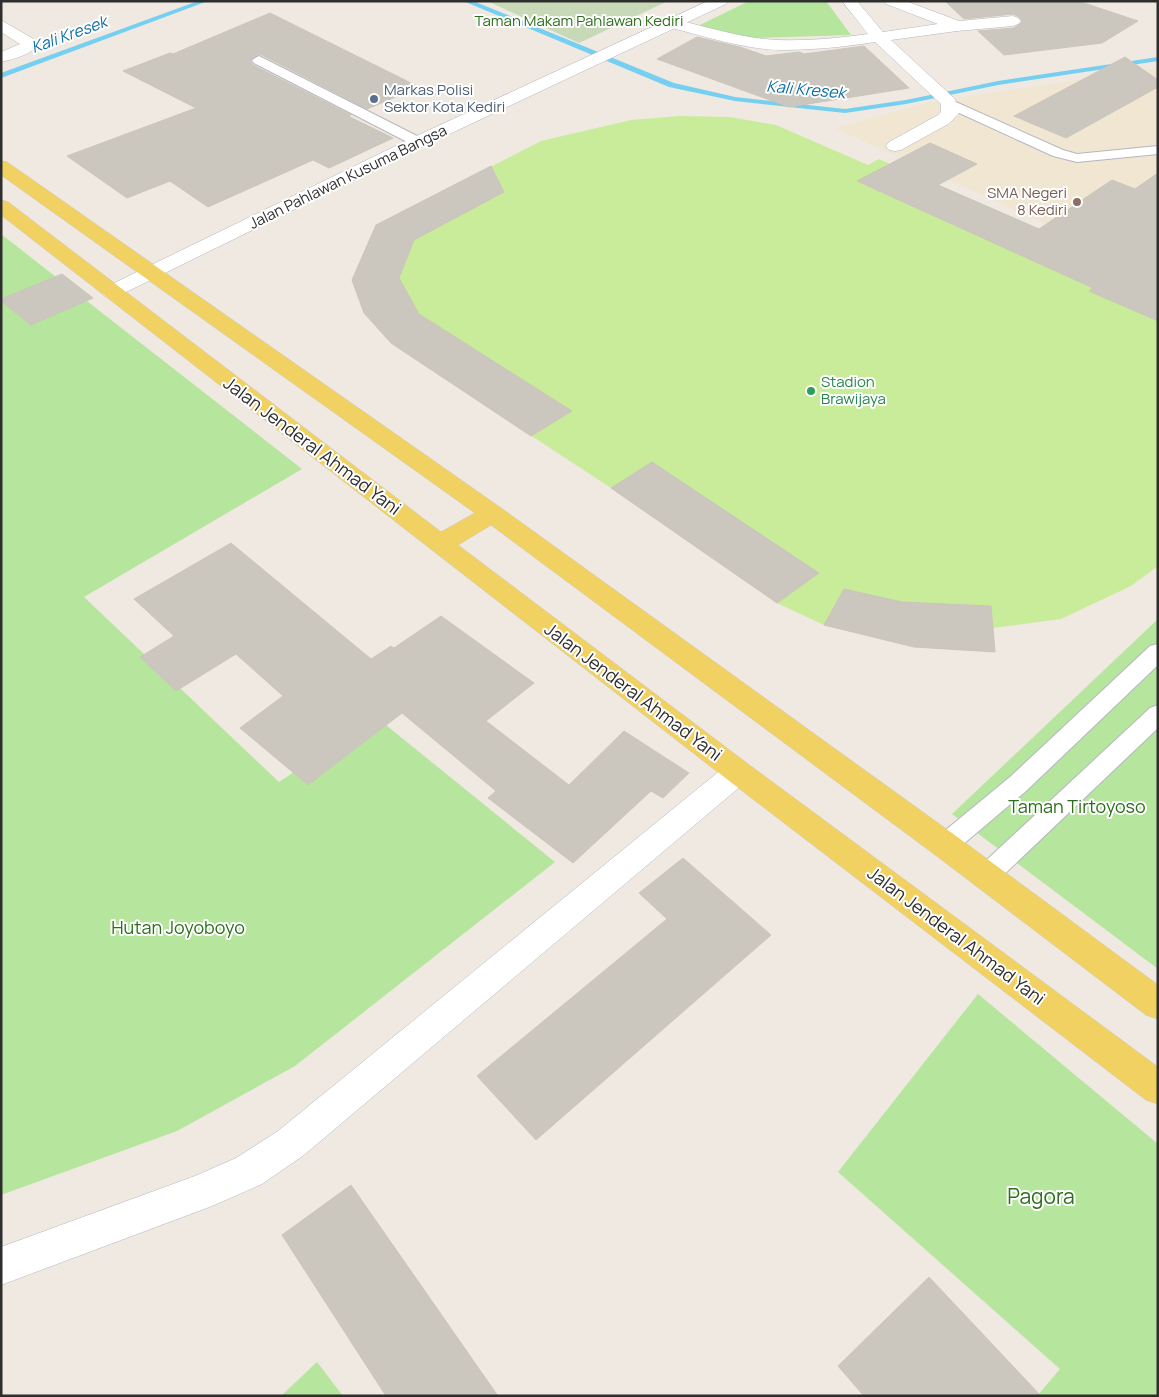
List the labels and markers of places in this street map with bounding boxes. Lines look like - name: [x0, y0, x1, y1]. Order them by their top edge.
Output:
- place label: Markas Polisi Sektor Kota Kediri: [384, 79, 505, 117]
- marker: Markas Polisi Sektor Kota Kediri: [368, 93, 380, 105]
- place label: SMA Negeri 8 Kediri: [987, 182, 1067, 220]
- marker: SMA Negeri 8 Kediri: [1071, 196, 1083, 208]
- place label: Stadion Brawijaya: [821, 371, 886, 409]
- marker: Stadion Brawijaya: [805, 385, 817, 397]

